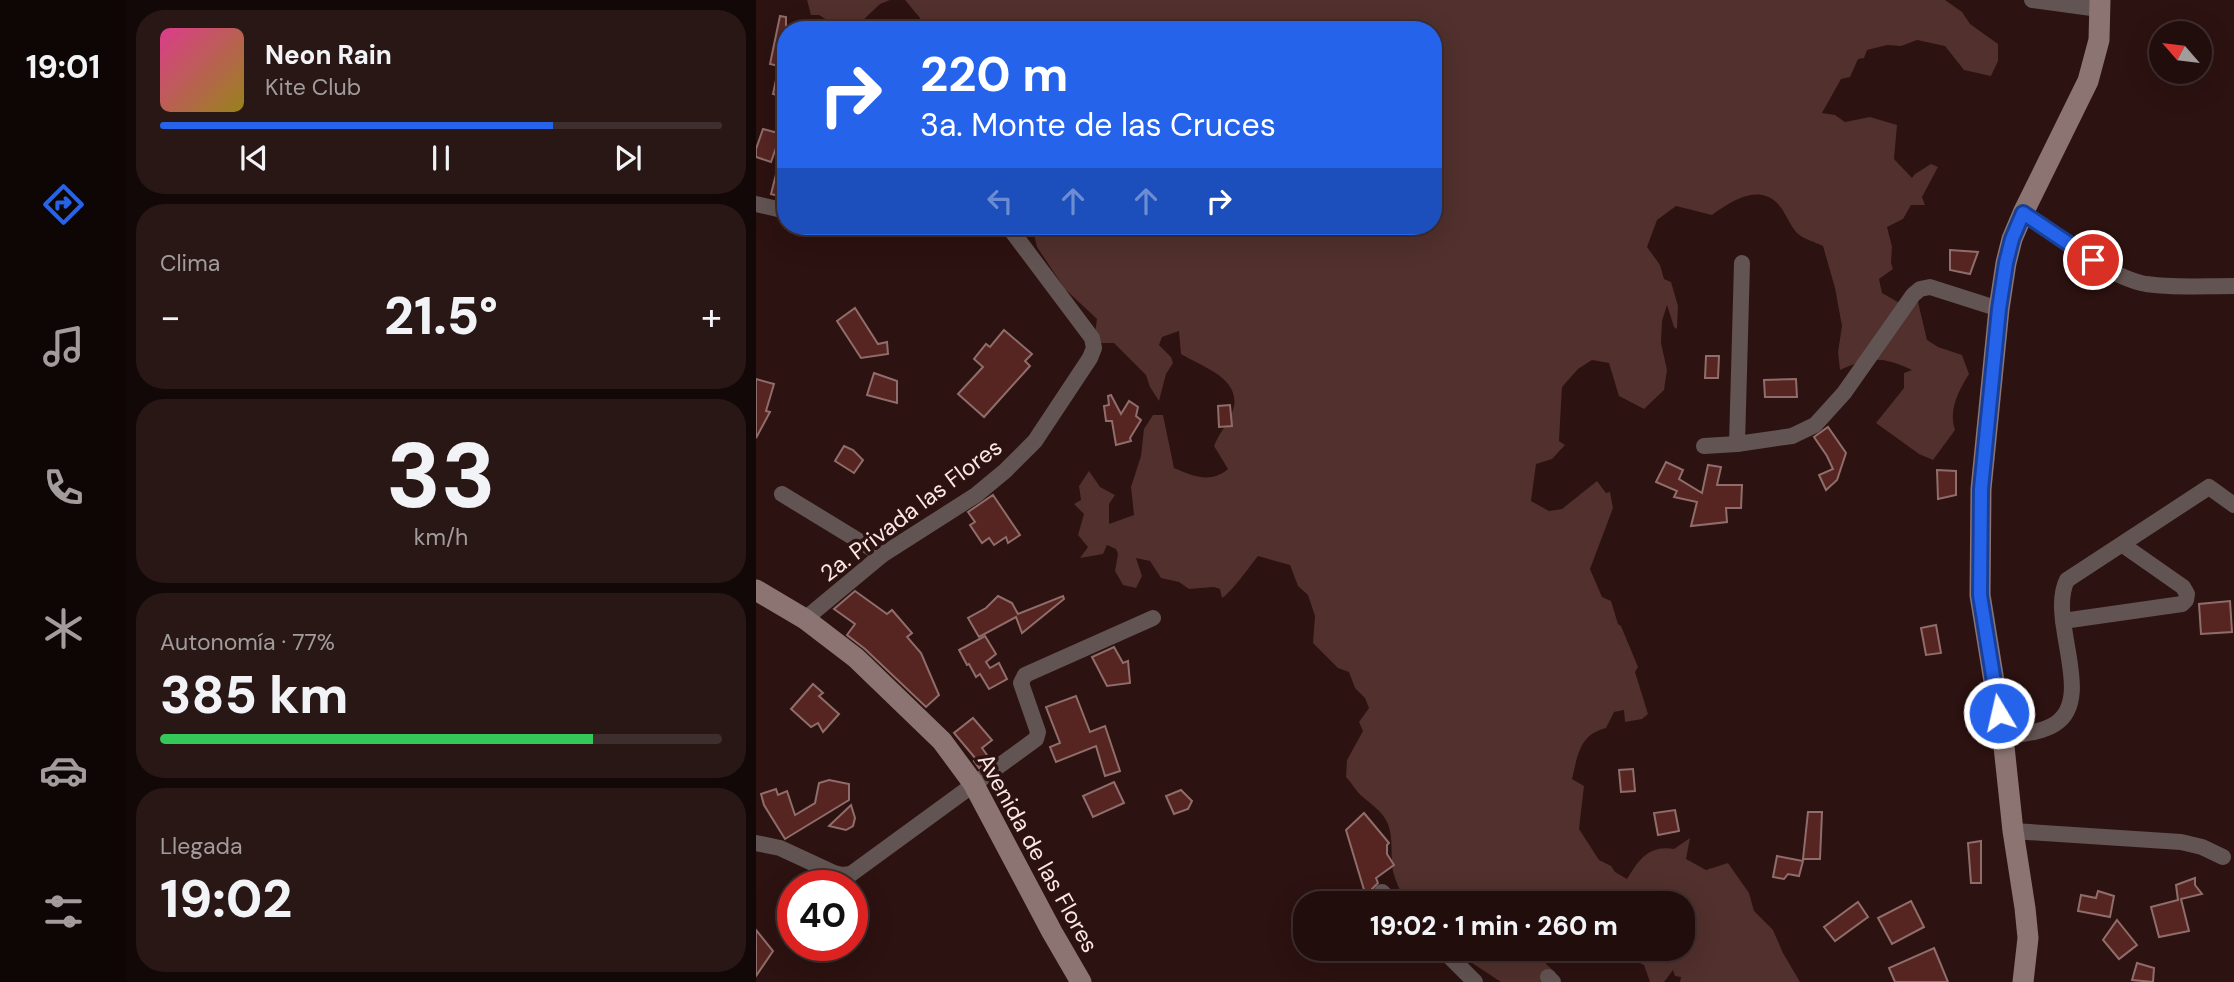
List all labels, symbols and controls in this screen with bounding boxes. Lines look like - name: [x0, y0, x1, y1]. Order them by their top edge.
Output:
- north arrow: [2149, 21, 2212, 84]
- map controls: [2149, 21, 2212, 84]
- text: Neon Rain: [265, 38, 392, 72]
- text: 220 m: [920, 42, 1068, 106]
- text: 19:01: [26, 46, 100, 88]
- icon: right: [805, 49, 896, 140]
- text: Kite Club: [265, 72, 361, 102]
- text: 3a. Monte de las Cruces: [920, 104, 1276, 146]
- icon: previous: [235, 139, 273, 177]
- icon: pause: [422, 139, 460, 177]
- icon: next: [609, 139, 647, 177]
- icon: directions: [39, 180, 88, 229]
- icon: left: [981, 182, 1019, 220]
- icon: ahead: [1054, 182, 1092, 220]
- icon: ahead: [1127, 182, 1165, 220]
- icon: right: [1200, 182, 1238, 220]
- pin: [2063, 230, 2123, 290]
- icon: arrive: [2074, 241, 2112, 279]
- text: Clima: [160, 248, 220, 278]
- text: 21.5°: [384, 282, 498, 350]
- text: −: [160, 292, 181, 342]
- text: +: [701, 292, 722, 342]
- icon: music: [39, 322, 88, 371]
- text: 33: [386, 417, 496, 535]
- street label: 2a. Privada las Flores: [814, 432, 1008, 588]
- icon: phone: [39, 463, 88, 512]
- text: km/h: [414, 522, 468, 552]
- icon: climate: [39, 604, 88, 653]
- text: Autonomía · 77%: [160, 627, 335, 657]
- text: 385 km: [160, 661, 349, 729]
- position arrow: [1962, 676, 2036, 750]
- icon: car: [39, 746, 88, 795]
- street label: Avenida de las Flores: [971, 748, 1105, 958]
- text: Llegada: [160, 831, 243, 861]
- text: 19:02: [160, 865, 292, 933]
- speed limit sign: 40: [777, 870, 868, 961]
- icon: filters: [39, 887, 88, 936]
- text: 19:02 · 1 min · 260 m: [1370, 909, 1618, 943]

